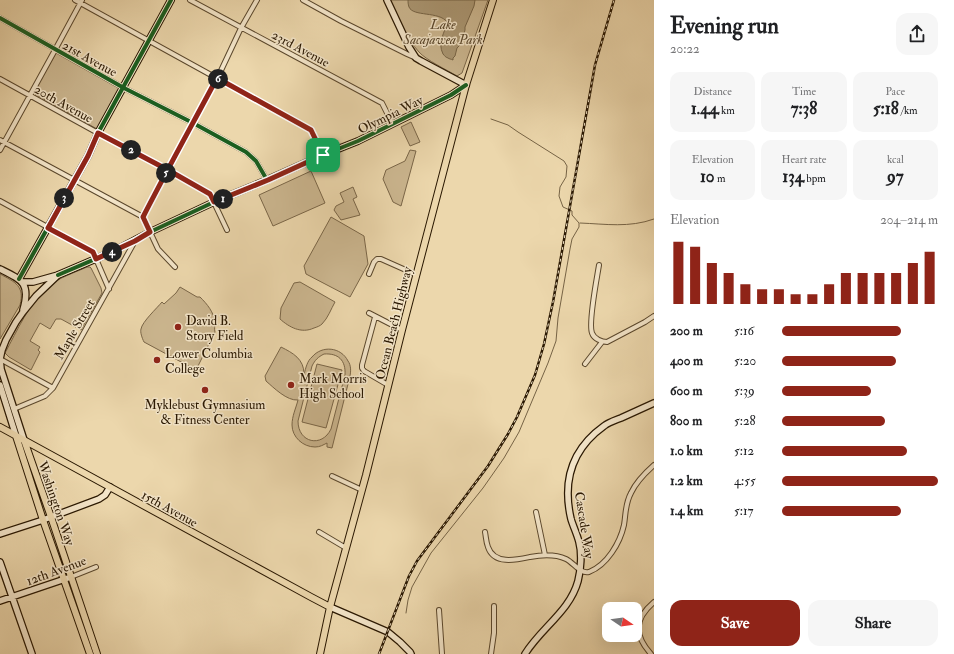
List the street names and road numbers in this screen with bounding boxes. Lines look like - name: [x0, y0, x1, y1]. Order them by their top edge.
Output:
- street label: 23rd Avenue: [269, 27, 333, 71]
- street label: 21st Avenue: [59, 37, 120, 81]
- street label: 20th Avenue: [31, 81, 96, 127]
- street label: Olympia Way: [355, 92, 426, 138]
- street label: Ocean Beach Highway: [372, 265, 417, 382]
- street label: Maple Street: [51, 296, 99, 363]
- street label: Washington Way: [33, 458, 78, 548]
- street label: 15th Avenue: [139, 487, 201, 531]
- street label: Cascade Way: [570, 491, 597, 560]
- street label: 12th Avenue: [24, 553, 89, 589]

